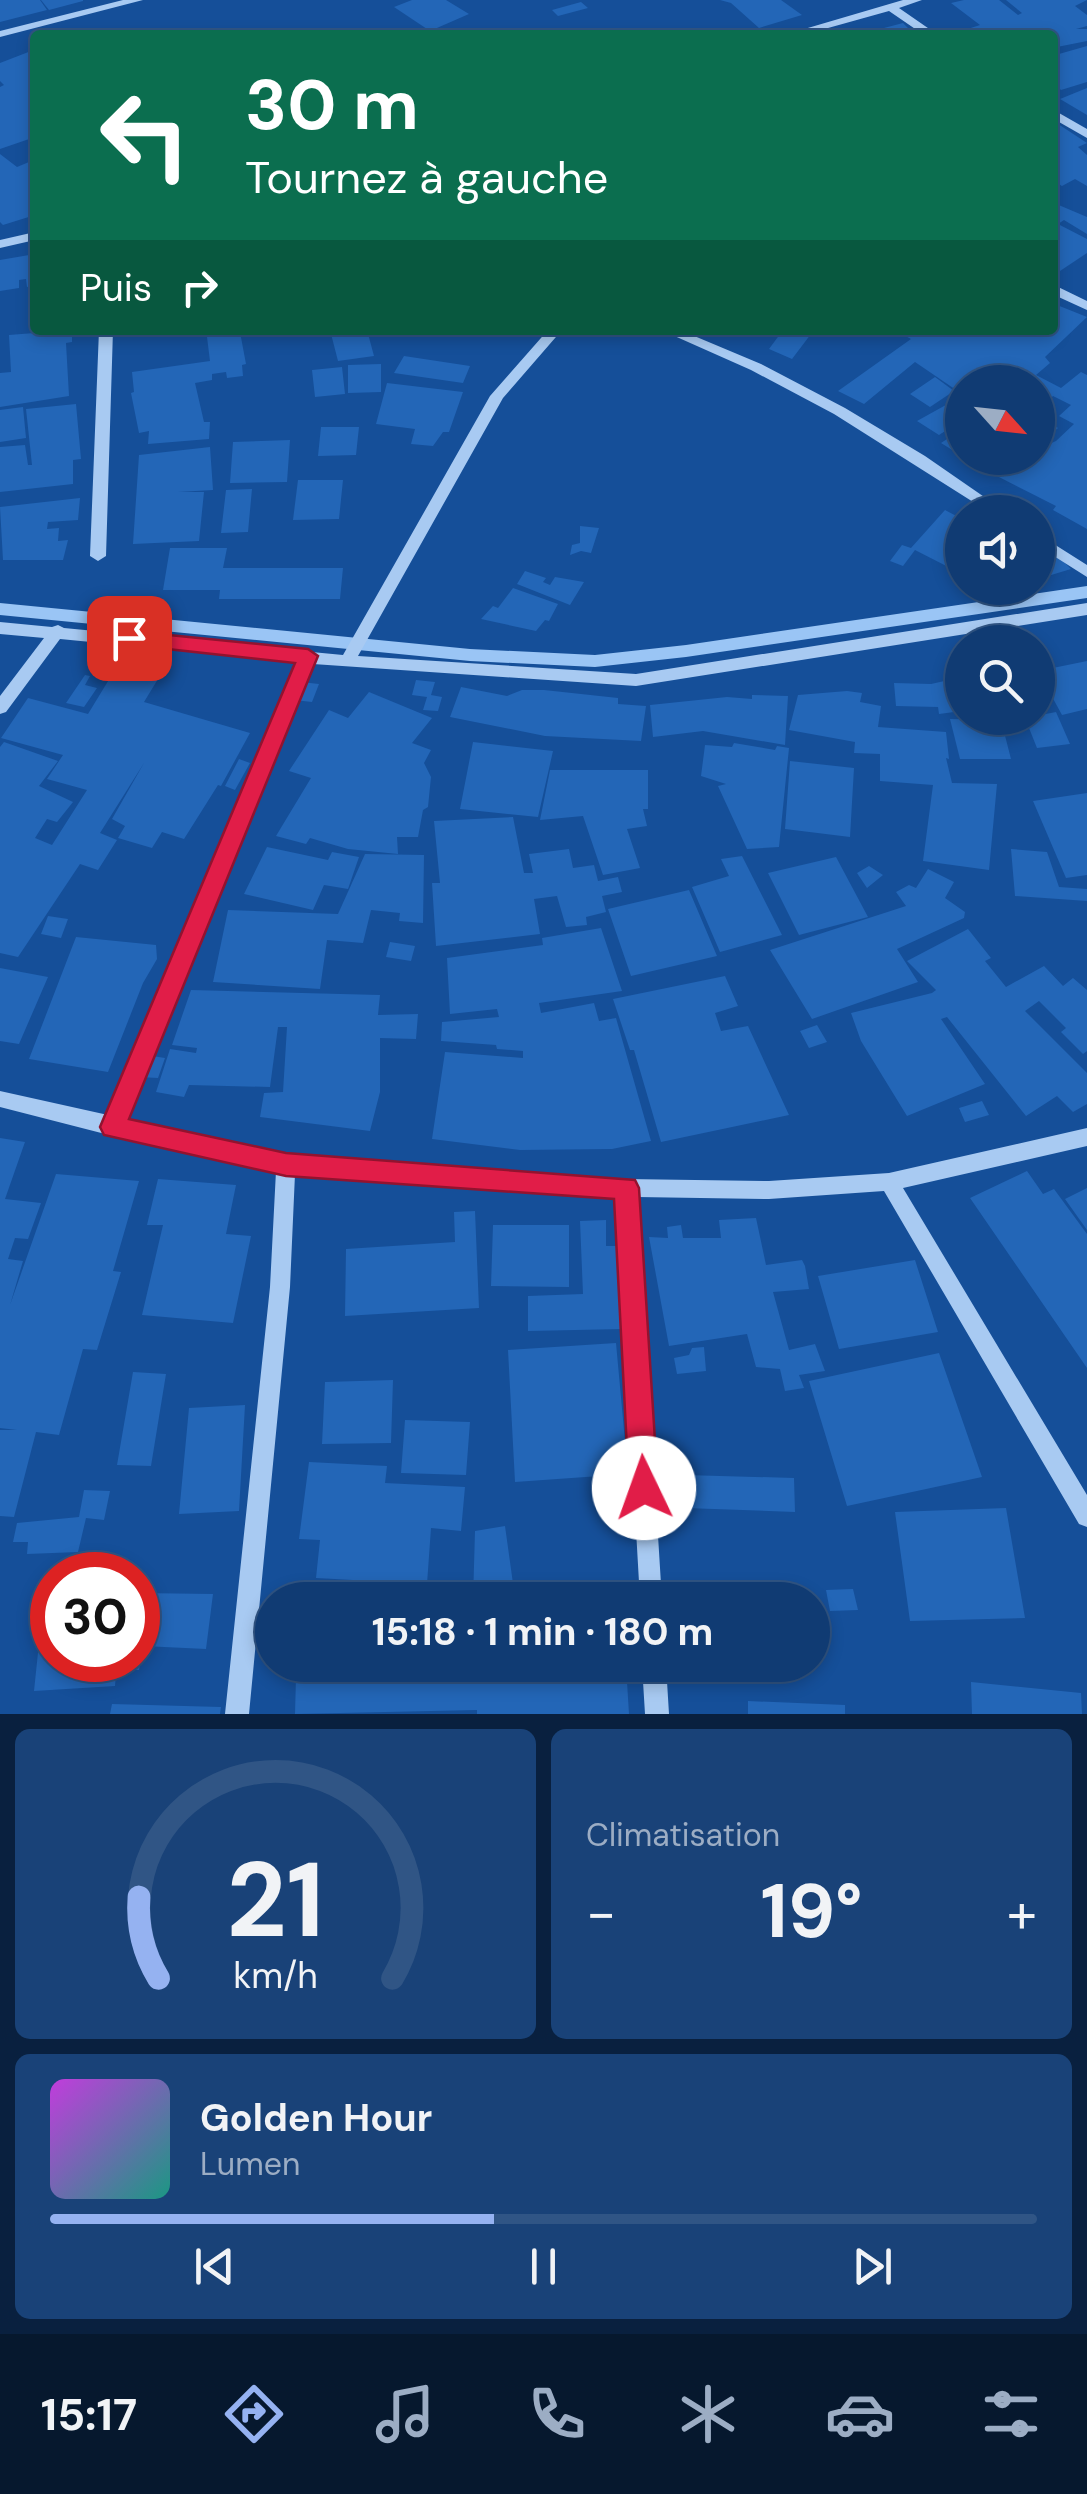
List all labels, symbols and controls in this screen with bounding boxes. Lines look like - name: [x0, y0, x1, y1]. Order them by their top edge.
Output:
- text: 30 m: [245, 60, 419, 151]
- icon: left: [80, 70, 210, 200]
- text: Tournez à gauche: [245, 148, 608, 207]
- icon: right: [172, 260, 227, 315]
- text: Puis: [80, 263, 152, 313]
- north arrow: [945, 365, 1055, 475]
- map controls: [945, 365, 1055, 735]
- button: sound: [945, 495, 1055, 605]
- pin: [87, 596, 172, 681]
- icon: arrive: [102, 611, 157, 666]
- button: search: [945, 625, 1055, 735]
- position arrow: [592, 1436, 696, 1540]
- speed limit sign: 30: [30, 1552, 160, 1682]
- text: 15:18 · 1 min · 180 m: [372, 1607, 713, 1657]
- text: Climatisation: [586, 1814, 780, 1856]
- text: 21: [227, 1833, 324, 1968]
- text: 19°: [760, 1863, 863, 1960]
- text: −: [586, 1877, 616, 1949]
- text: +: [1007, 1877, 1037, 1949]
- text: km/h: [233, 1953, 318, 1999]
- text: Golden Hour: [200, 2093, 432, 2143]
- text: Lumen: [200, 2143, 300, 2185]
- icon: previous: [187, 2239, 242, 2294]
- icon: pause: [516, 2239, 571, 2294]
- icon: next: [845, 2239, 900, 2294]
- icon: directions: [219, 2379, 289, 2449]
- icon: music: [370, 2379, 440, 2449]
- icon: phone: [522, 2379, 592, 2449]
- icon: climate: [673, 2379, 743, 2449]
- icon: car: [825, 2379, 895, 2449]
- icon: filters: [976, 2379, 1046, 2449]
- text: 15:17: [41, 2385, 137, 2444]

